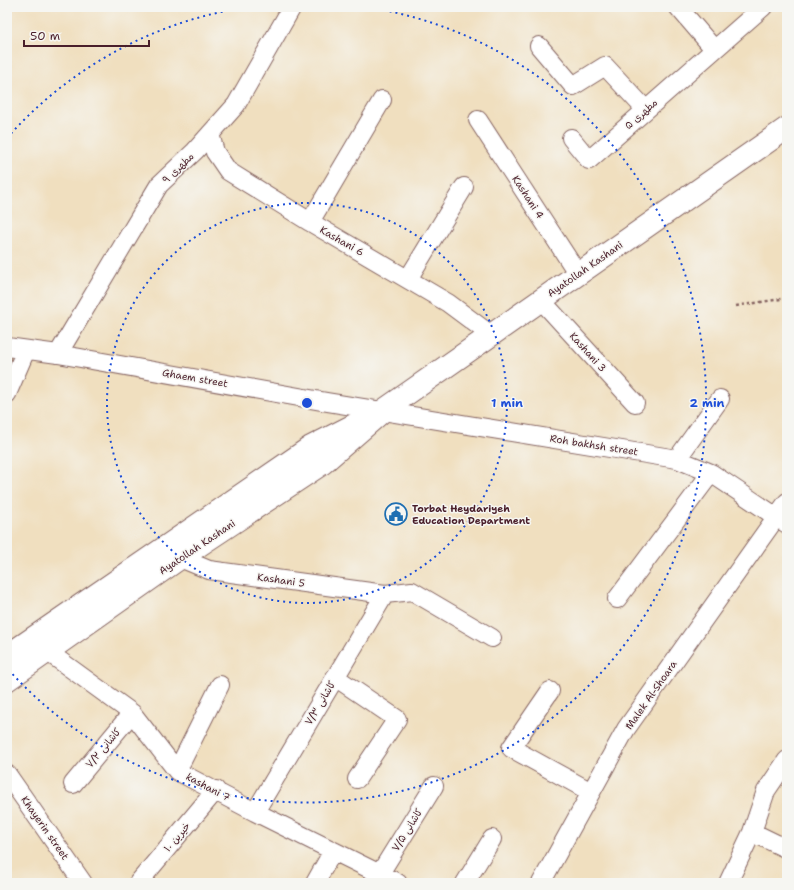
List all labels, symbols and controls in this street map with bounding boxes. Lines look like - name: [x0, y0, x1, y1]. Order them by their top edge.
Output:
- scale bar: [24, 22, 149, 48]
- text: 50 m: [30, 28, 60, 44]
- street label: مطهری ۵: [622, 96, 660, 132]
- street label: مطهری ۹: [159, 150, 197, 186]
- street label: Kashani 4: [509, 173, 547, 221]
- street label: Kashani 6: [318, 223, 366, 259]
- street label: Ayatollah Kashani: [545, 238, 625, 300]
- street label: Kashani 3: [567, 330, 609, 374]
- street label: Ghaem street: [161, 366, 229, 390]
- text: 1 min: [491, 395, 523, 411]
- text: 2 min: [690, 395, 725, 411]
- centre of rings: [300, 396, 314, 410]
- street label: Roh bakhsh street: [549, 432, 639, 458]
- public building icon: Torbat Heydariyeh Education Department: [383, 501, 409, 527]
- place label: Torbat Heydariyeh Education Department: [412, 502, 530, 527]
- street label: Ayatollah Kashani: [156, 517, 238, 577]
- street label: Kashani 5: [256, 570, 306, 590]
- street label: Malek Al-Shoara: [622, 657, 680, 732]
- street label: کاشانی ۷/۳: [302, 678, 339, 728]
- street label: کاشانی ۷/۲: [83, 725, 124, 771]
- street label: kashani 7: [184, 770, 232, 804]
- street label: Khayerin street: [18, 794, 72, 862]
- street label: کاشانی ۷/۵: [389, 806, 426, 854]
- street label: خیرین ۱۰: [161, 819, 193, 854]

